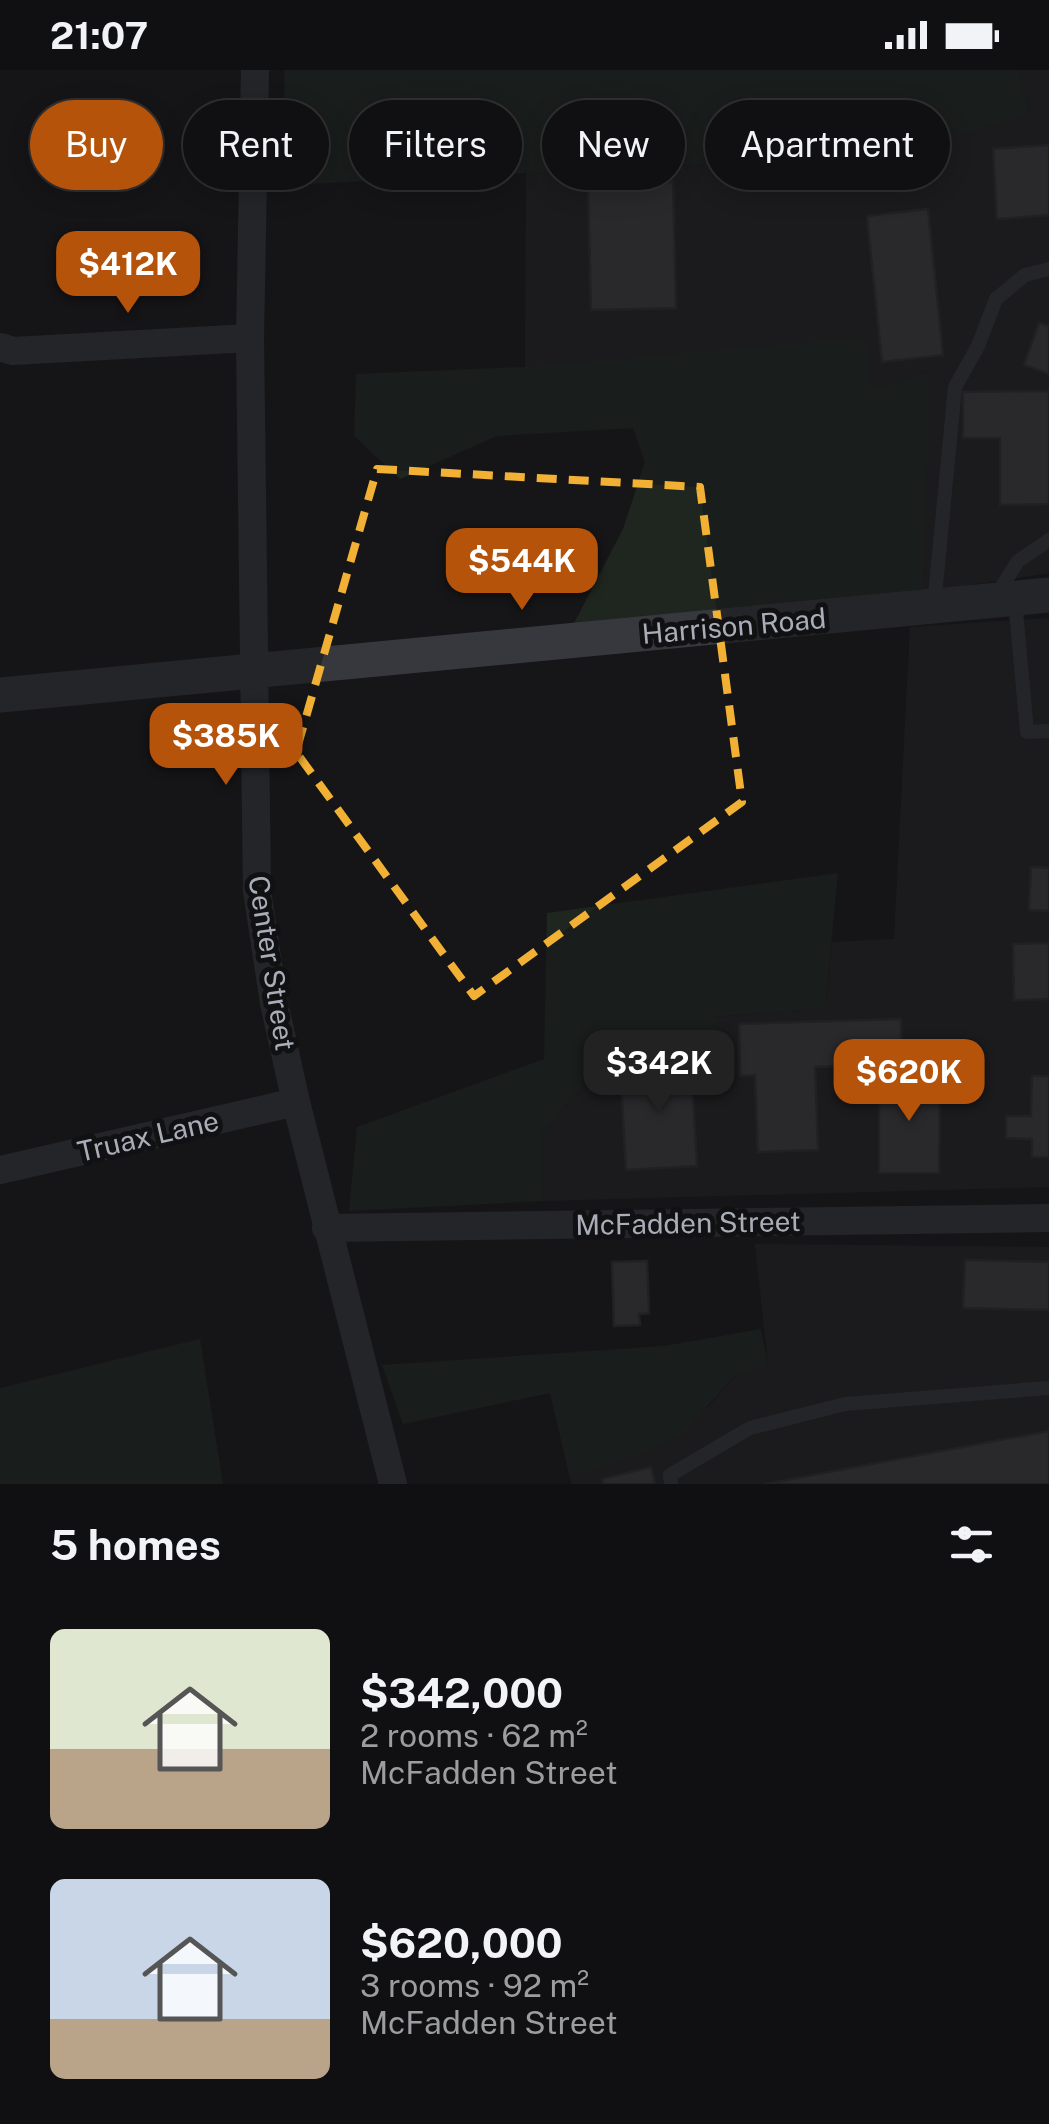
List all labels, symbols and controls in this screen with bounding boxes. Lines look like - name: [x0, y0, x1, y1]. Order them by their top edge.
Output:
- text: 21:07: [50, 13, 148, 58]
- chip: Buy: [30, 100, 163, 190]
- chip: Rent: [183, 100, 329, 190]
- chip: Filters: [349, 100, 522, 190]
- chip: New: [542, 100, 685, 190]
- chip: Apartment: [705, 100, 950, 190]
- pin: $412K: [58, 231, 198, 316]
- text: $412K: [78, 245, 178, 282]
- pin: $544K: [452, 528, 592, 613]
- text: $544K: [468, 542, 576, 579]
- street label: Harrison Road: [640, 601, 828, 650]
- pin: $385K: [156, 703, 296, 788]
- text: $385K: [172, 717, 280, 754]
- street label: Center Street: [242, 873, 303, 1053]
- pin: $342K: [589, 1030, 729, 1115]
- pin: $620K: [839, 1039, 979, 1124]
- text: $342K: [605, 1044, 713, 1081]
- text: $620K: [856, 1053, 962, 1090]
- street label: Truax Lane: [74, 1103, 222, 1168]
- street label: McFadden Street: [575, 1204, 801, 1241]
- icon: filters: [944, 1517, 999, 1572]
- text: 5 homes: [50, 1520, 221, 1569]
- text: $342,000: [360, 1668, 563, 1717]
- icon: home: [130, 1669, 250, 1789]
- text: 2 rooms · 62 m²: [360, 1717, 588, 1754]
- text: McFadden Street: [360, 1754, 618, 1791]
- text: $620,000: [360, 1918, 563, 1967]
- icon: home: [130, 1919, 250, 2039]
- text: 3 rooms · 92 m²: [360, 1967, 589, 2004]
- text: McFadden Street: [360, 2004, 618, 2041]

